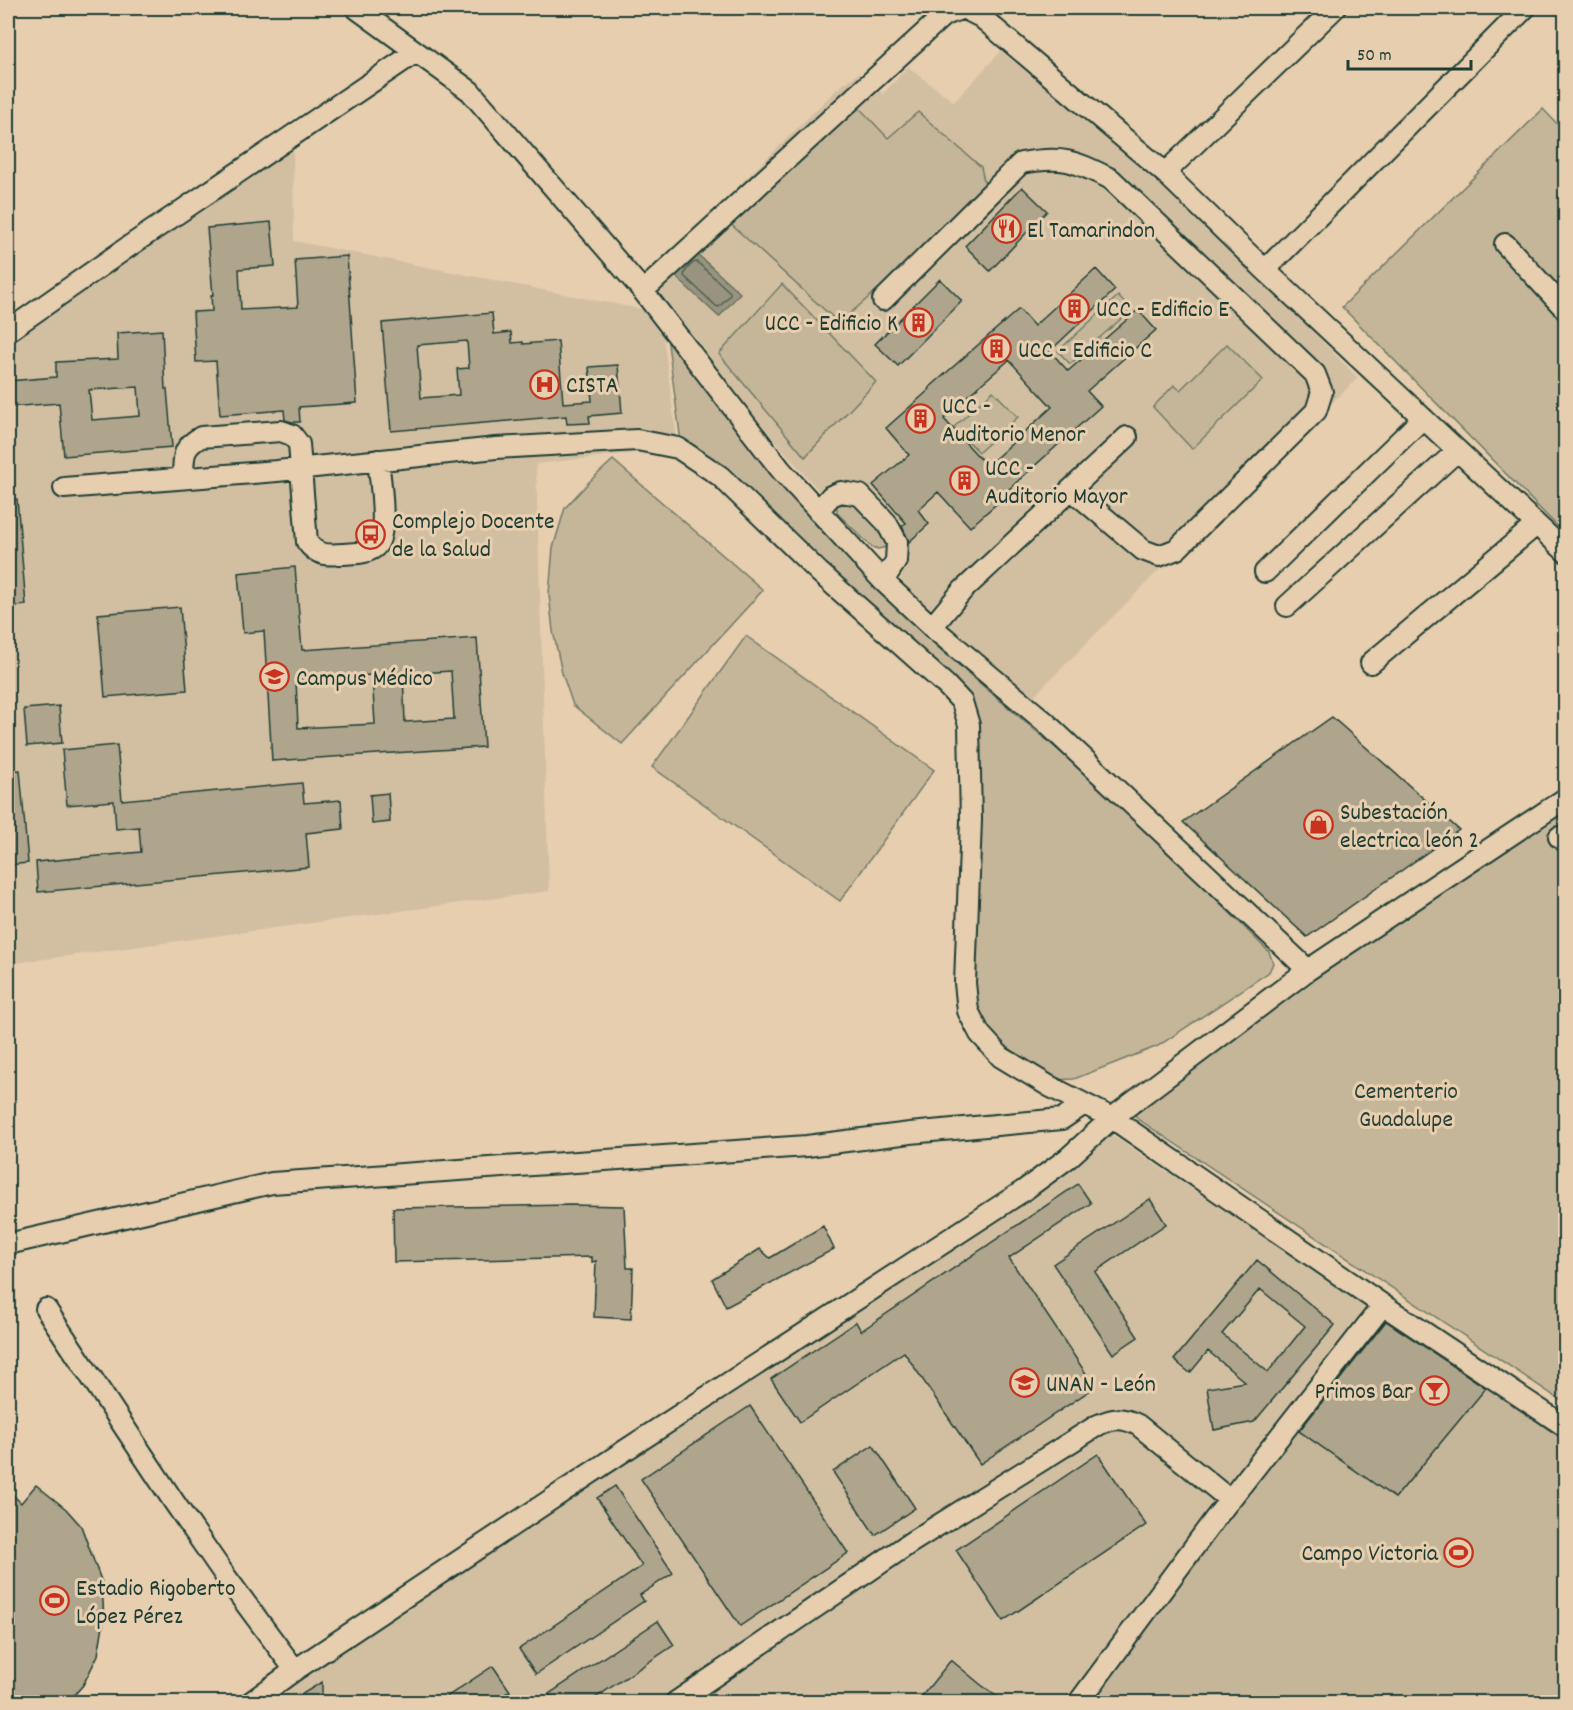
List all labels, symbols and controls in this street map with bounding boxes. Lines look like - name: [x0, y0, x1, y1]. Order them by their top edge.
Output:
- scale bar: [1348, 33, 1471, 71]
- text: 50 m: [1357, 44, 1392, 69]
- restaurant icon: El Tamarindon: [990, 213, 1022, 245]
- place label: El Tamarindon: [1027, 215, 1155, 249]
- building icon: UCC - Edificio E: [1059, 292, 1091, 324]
- place label: UCC - Edificio E: [1096, 294, 1229, 328]
- building icon: UCC - Edificio K: [903, 306, 935, 338]
- place label: UCC - Edificio K: [765, 308, 898, 342]
- building icon: UCC - Edificio C: [981, 333, 1013, 365]
- place label: UCC - Edificio C: [1018, 335, 1152, 369]
- hospital icon: CISTA: [529, 368, 561, 400]
- place label: CISTA: [566, 370, 619, 404]
- place label: UCC - Auditorio Menor: [942, 391, 1085, 453]
- building icon: UCC - Auditorio Menor: [905, 403, 937, 435]
- place label: UCC - Auditorio Mayor: [985, 453, 1128, 515]
- building icon: UCC - Auditorio Mayor: [948, 465, 980, 497]
- place label: Complejo Docente de la Salud: [392, 506, 555, 568]
- bus stop icon: Complejo Docente de la Salud: [355, 518, 387, 550]
- school or university icon: Campus Médico: [259, 661, 291, 693]
- place label: Campus Médico: [296, 663, 433, 697]
- place label: Subestación electrica león 2: [1340, 797, 1479, 859]
- shop icon: Subestación electrica león 2: [1303, 809, 1335, 841]
- park label: Cementerio Guadalupe: [1354, 1076, 1458, 1138]
- school or university icon: UNAN - León: [1009, 1367, 1041, 1399]
- place label: UNAN - León: [1046, 1369, 1156, 1403]
- bar icon: Primos Bar: [1418, 1374, 1450, 1406]
- place label: Primos Bar: [1315, 1376, 1413, 1410]
- sports icon: Campo Victoria: [1443, 1536, 1475, 1568]
- place label: Campo Victoria: [1301, 1538, 1439, 1572]
- place label: Estadio Rigoberto López Pérez: [76, 1573, 236, 1635]
- sports icon: Estadio Rigoberto López Pérez: [39, 1585, 71, 1617]

